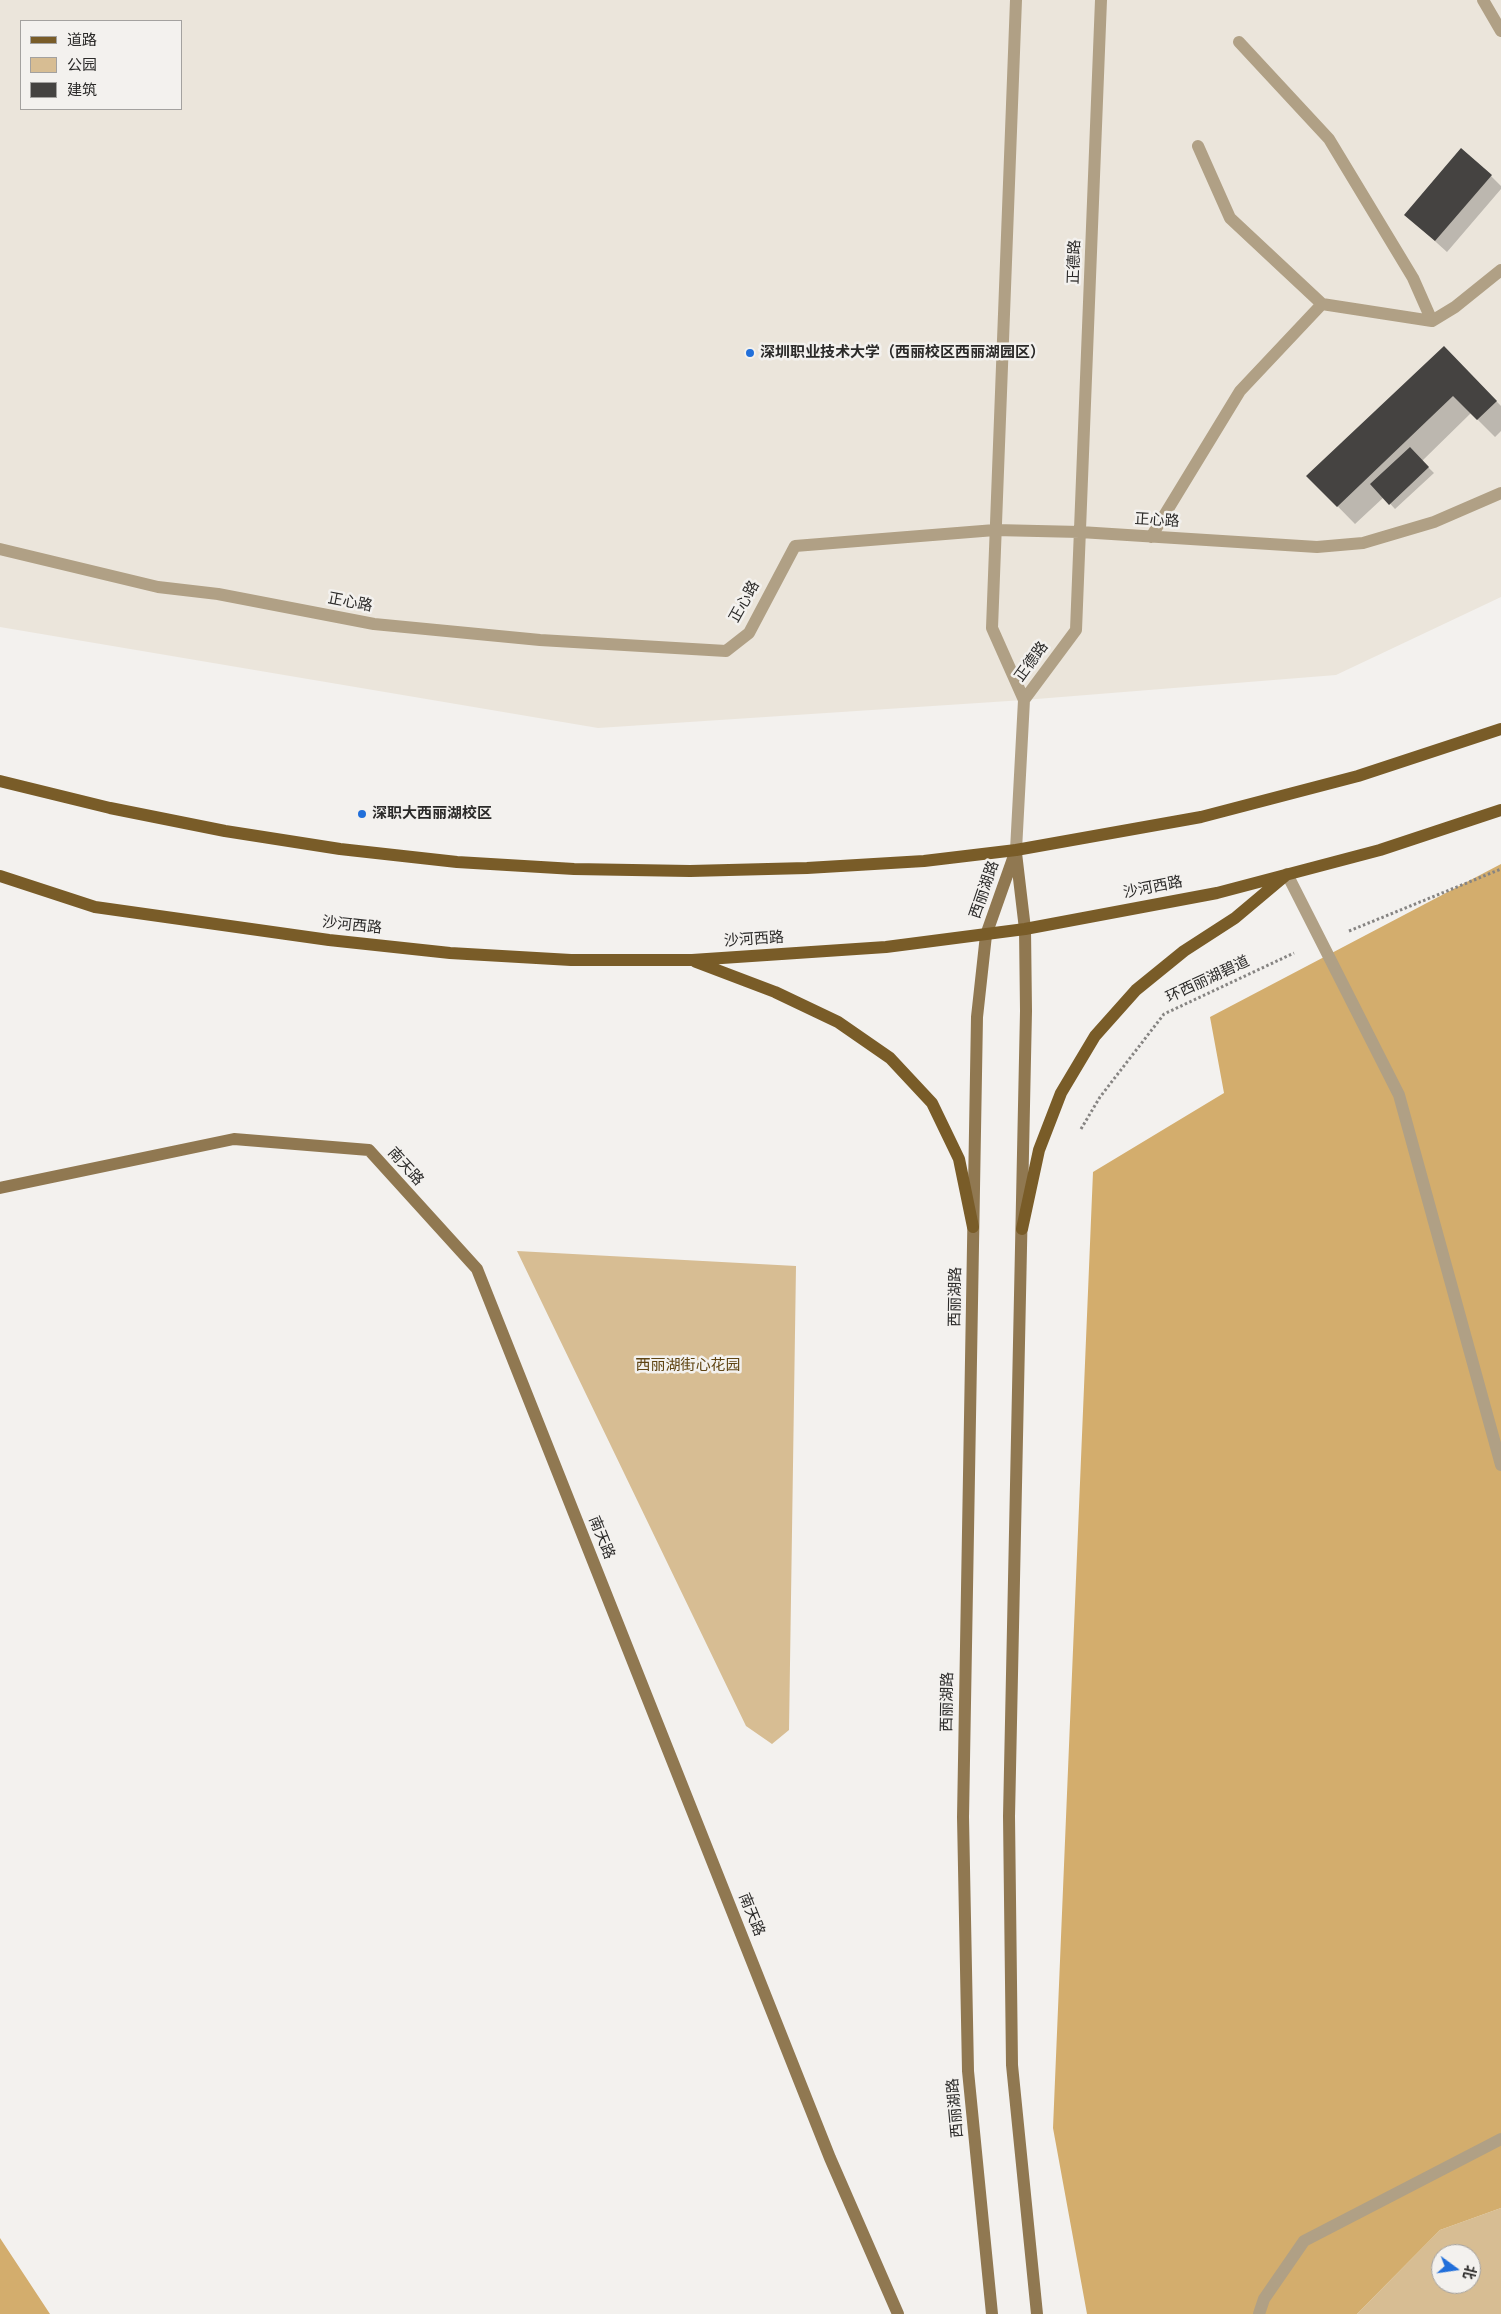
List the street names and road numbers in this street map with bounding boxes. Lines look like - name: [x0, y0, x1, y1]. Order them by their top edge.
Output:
- street label: 正德路: [1065, 239, 1085, 285]
- street label: 正心路: [1134, 511, 1180, 531]
- street label: 正心路: [726, 578, 764, 626]
- street label: 正心路: [326, 590, 374, 616]
- street label: 正德路: [1011, 639, 1053, 685]
- street label: 西丽湖路: [967, 859, 1003, 921]
- street label: 沙河西路: [1122, 873, 1184, 903]
- street label: 沙河西路: [321, 914, 383, 938]
- street label: 沙河西路: [723, 929, 785, 951]
- street label: 环西丽湖碧道: [1163, 953, 1253, 1007]
- street label: 南天路: [383, 1144, 427, 1190]
- street label: 西丽湖路: [946, 1267, 966, 1327]
- street label: 南天路: [584, 1514, 618, 1562]
- street label: 西丽湖路: [938, 1672, 958, 1732]
- street label: 南天路: [734, 1891, 768, 1939]
- street label: 西丽湖路: [944, 2077, 968, 2139]

